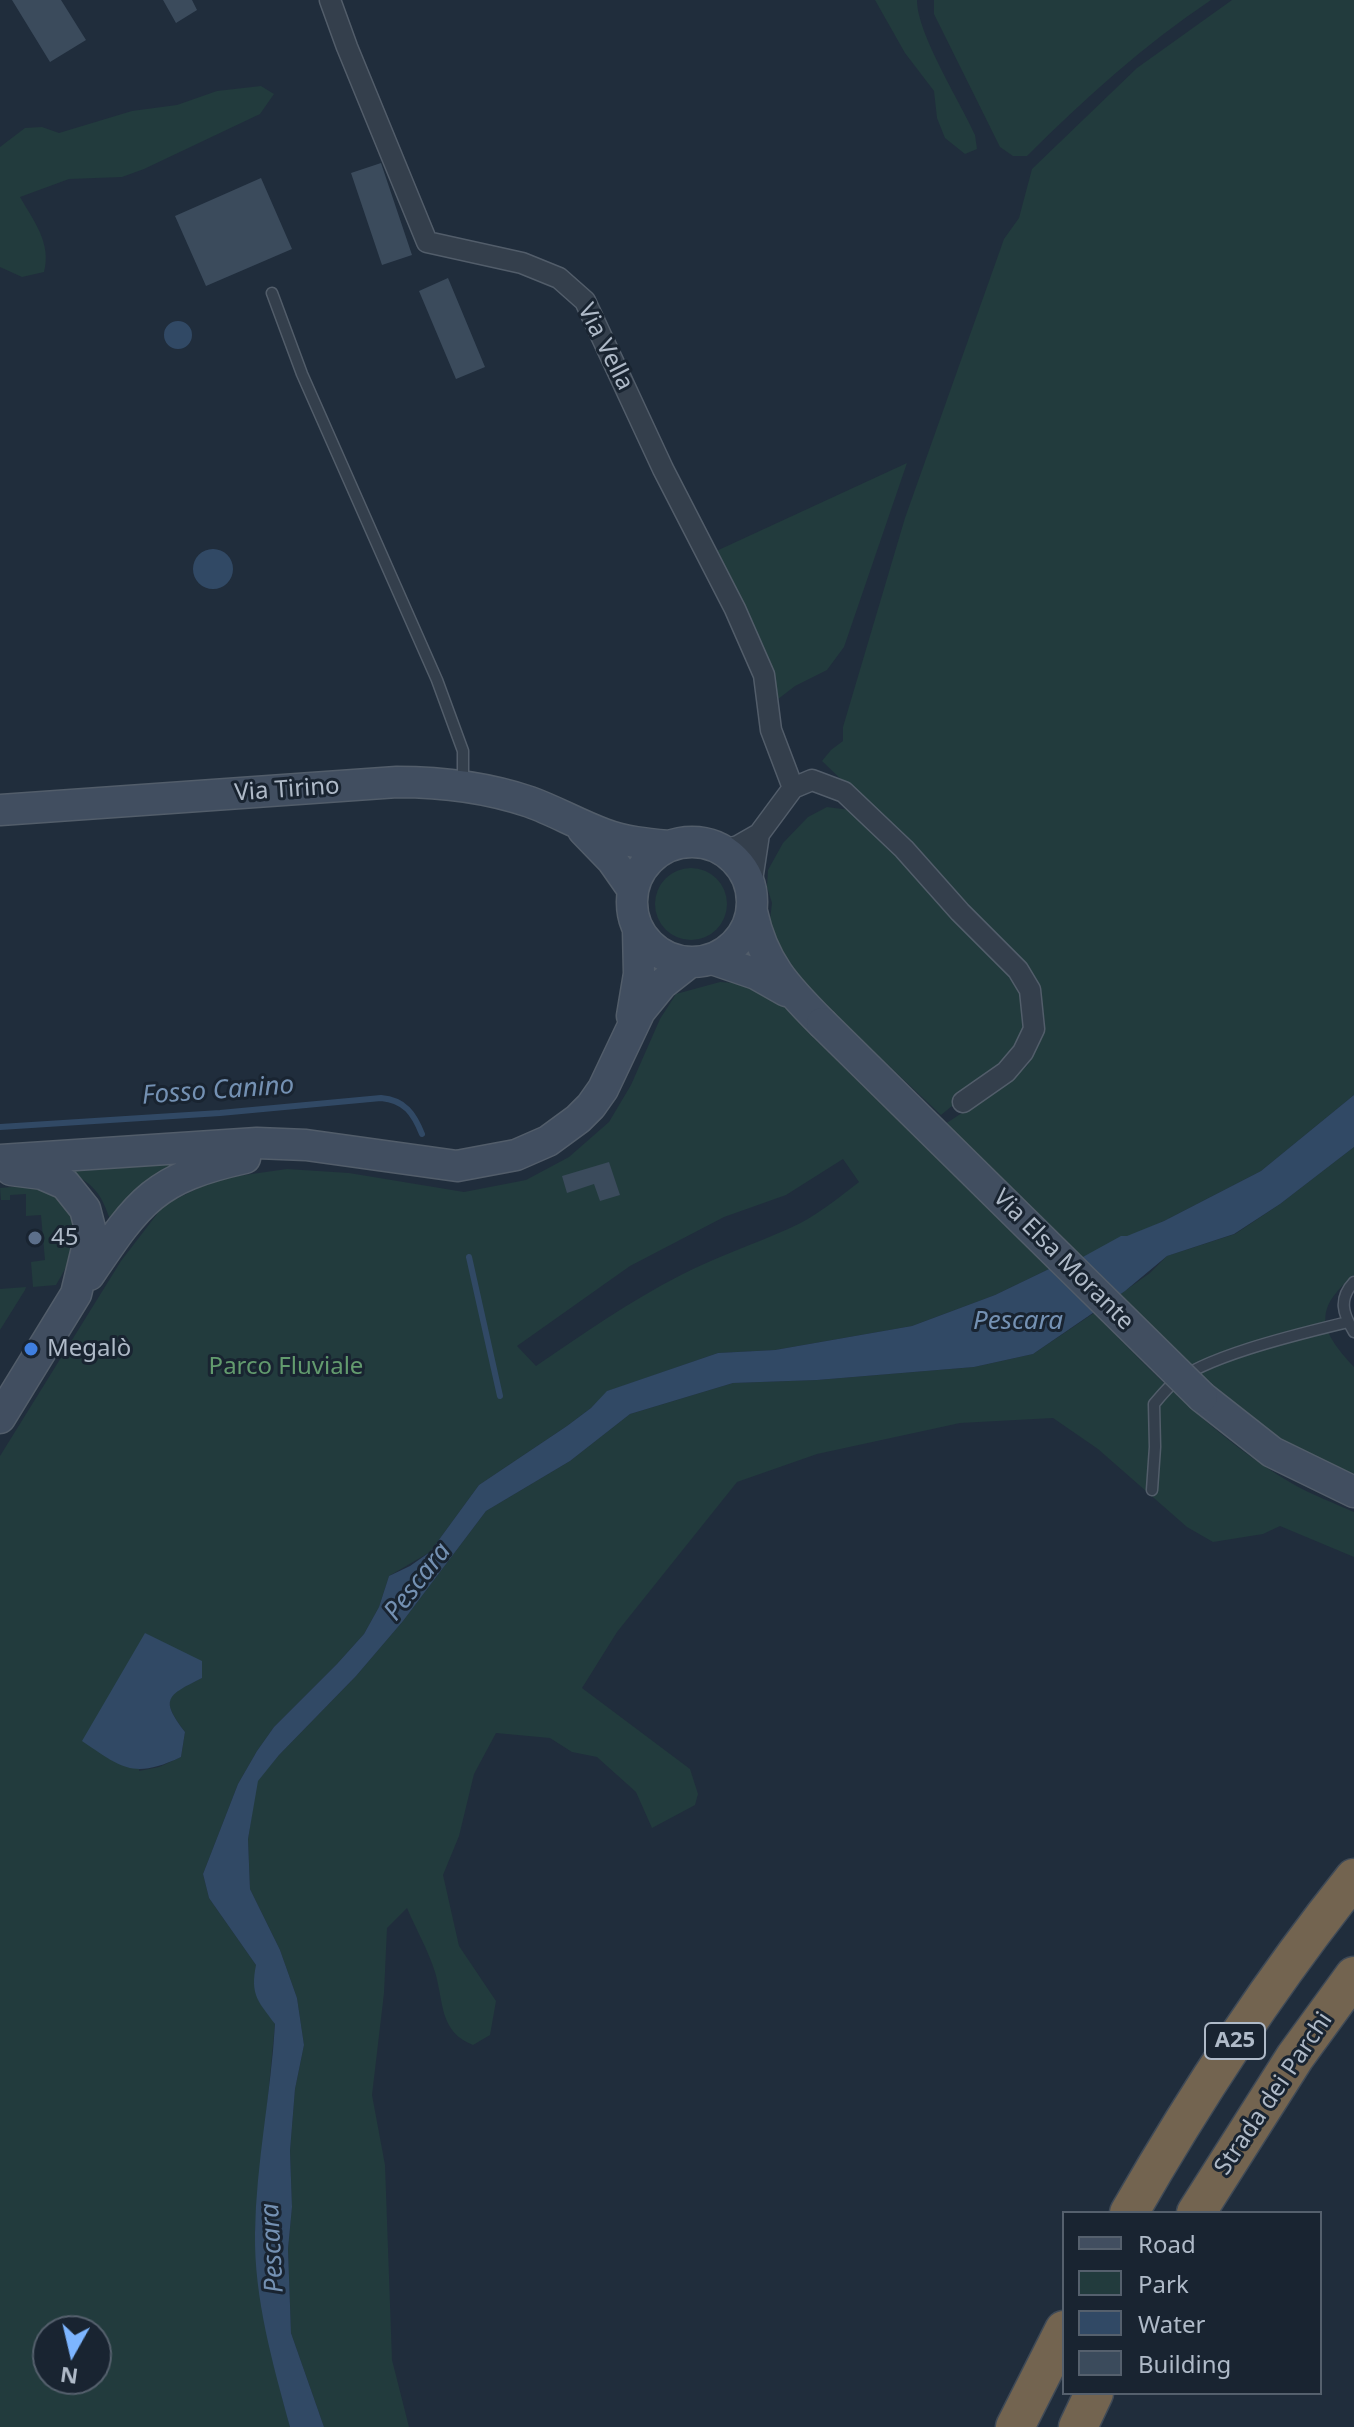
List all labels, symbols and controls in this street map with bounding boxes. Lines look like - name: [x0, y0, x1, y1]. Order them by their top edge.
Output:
- street label: Via Vella: [571, 299, 639, 395]
- street label: Via Tirino: [233, 772, 341, 808]
- water label: Fosso Canino: [141, 1070, 295, 1112]
- street label: Via Elsa Morante: [987, 1184, 1139, 1336]
- place label: 45: [51, 1224, 78, 1252]
- marker: 45: [26, 1229, 44, 1247]
- water label: Pescara: [973, 1306, 1063, 1338]
- place label: Megalò: [47, 1335, 131, 1363]
- marker: Megalò: [22, 1340, 40, 1358]
- park label: Parco Fluviale: [209, 1353, 363, 1381]
- water label: Pescara: [378, 1537, 458, 1627]
- street label: Strada dei Parchi: [1209, 2007, 1339, 2181]
- road number: A25: [1205, 2023, 1265, 2059]
- water label: Pescara: [255, 2202, 291, 2294]
- legend: [1062, 2211, 1322, 2395]
- text: Road: [1138, 2227, 1196, 2260]
- text: Park: [1138, 2267, 1189, 2300]
- text: Water: [1138, 2307, 1205, 2340]
- north arrow: [32, 2315, 112, 2395]
- text: Building: [1138, 2347, 1231, 2380]
- text: N: [58, 2361, 80, 2393]

